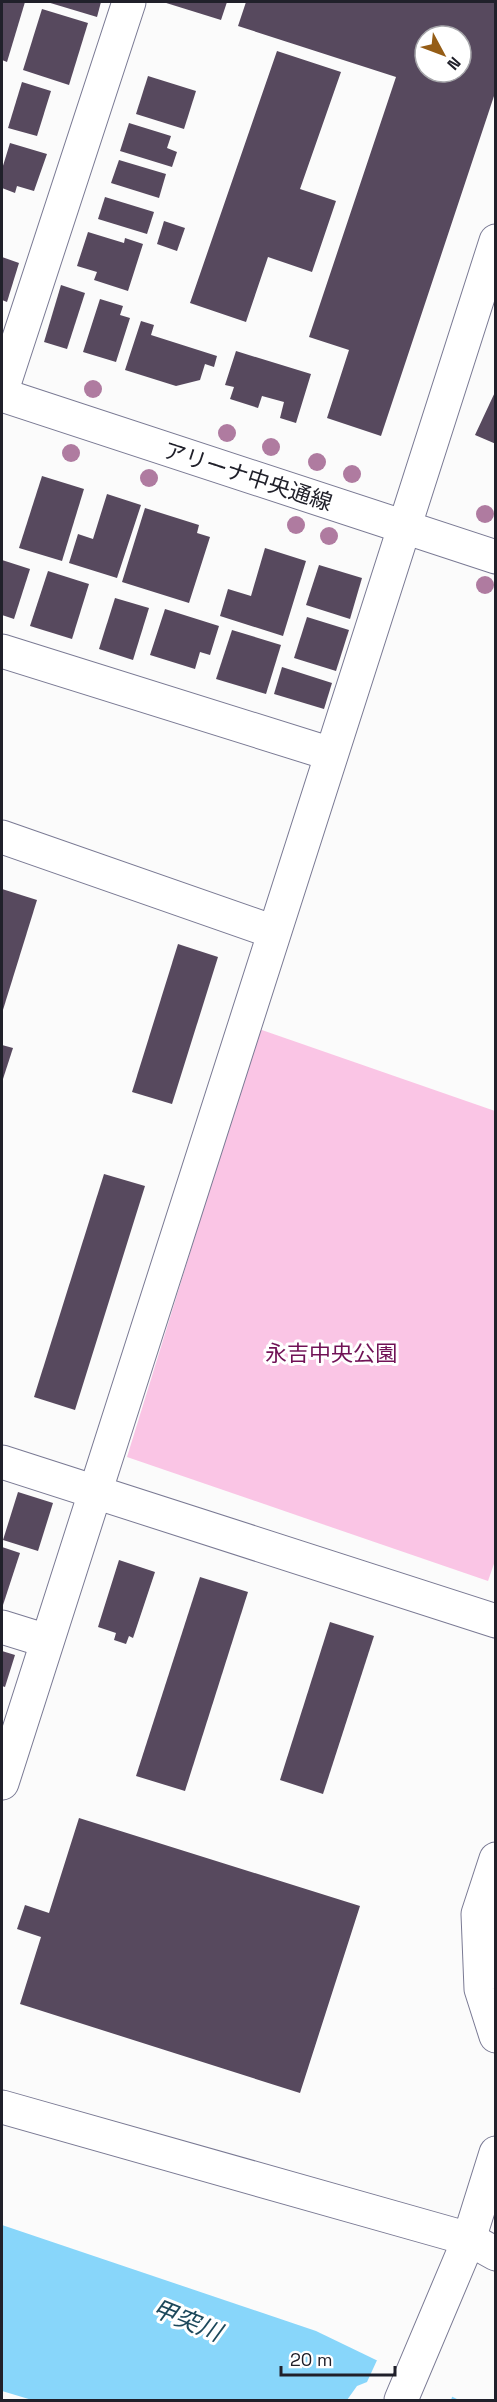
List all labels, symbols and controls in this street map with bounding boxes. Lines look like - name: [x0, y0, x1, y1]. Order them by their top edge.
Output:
- north arrow: [413, 24, 473, 84]
- text: N: [442, 53, 465, 74]
- street label: アリーナ中央通線: [160, 435, 336, 517]
- park label: 永吉中央公園: [265, 1339, 397, 1367]
- water label: 甲突川: [148, 2292, 229, 2349]
- scale bar: [281, 2339, 395, 2377]
- text: 20 m: [290, 2348, 333, 2371]

